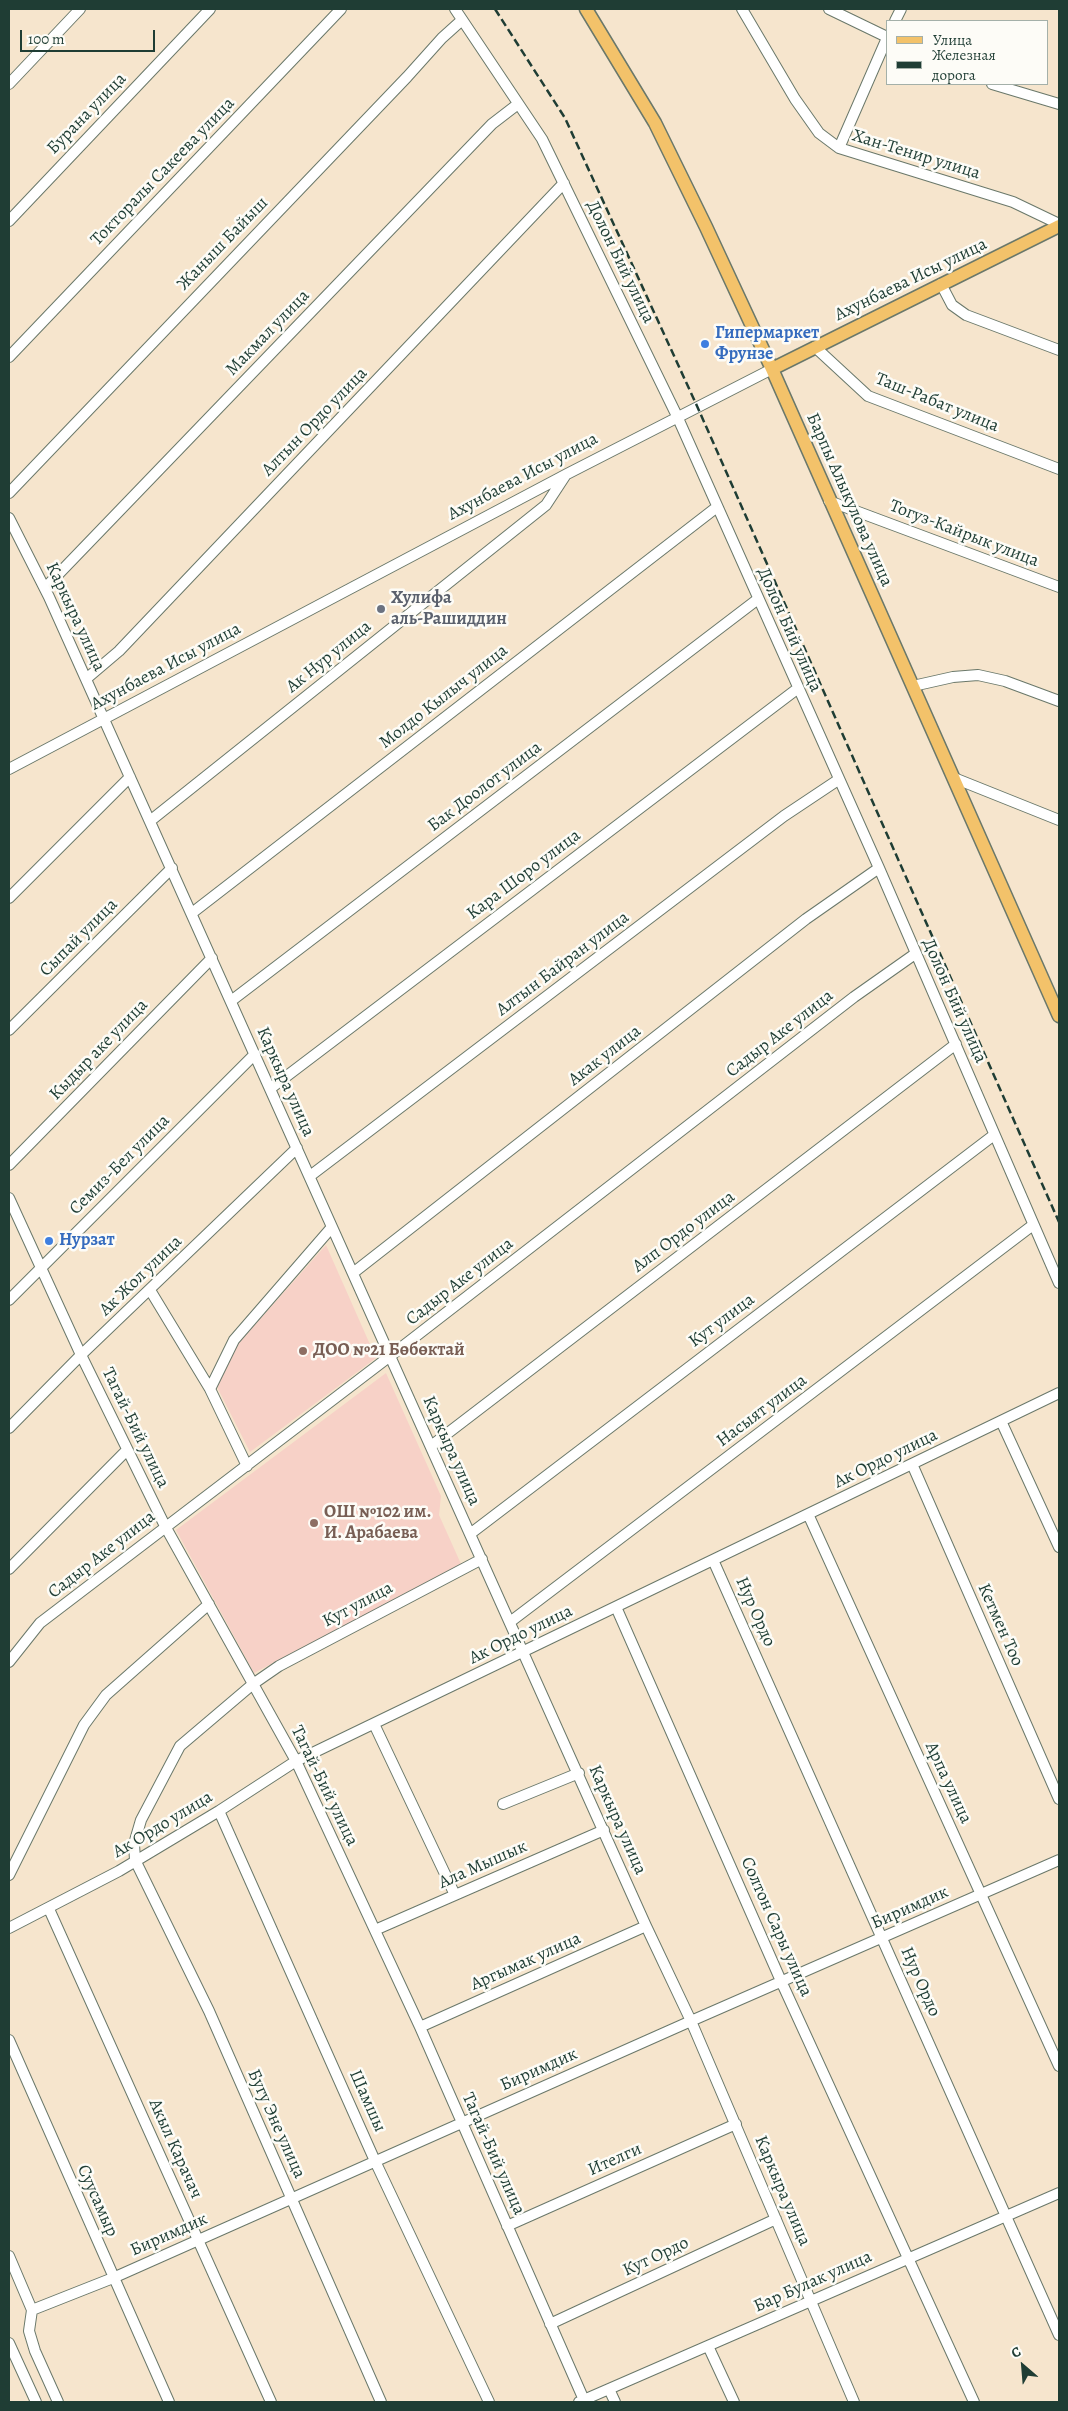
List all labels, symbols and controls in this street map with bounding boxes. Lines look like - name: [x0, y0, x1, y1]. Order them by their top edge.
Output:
- scale bar: [22, 20, 158, 52]
- legend: [886, 20, 1048, 85]
- text: 100 m: [28, 29, 65, 49]
- text: Улица: [933, 30, 972, 50]
- text: Железная дорога: [932, 45, 996, 85]
- street label: Бурана улица: [43, 69, 131, 159]
- street label: Токторалы Сакеева улица: [86, 93, 240, 251]
- street label: Хан-Тенир улица: [849, 125, 983, 185]
- street label: Жаныш Байыш: [173, 193, 273, 295]
- street label: Долон Бий улица: [581, 197, 659, 327]
- street label: Ахунбаева Исы улица: [831, 234, 991, 326]
- street label: Макмал улица: [221, 285, 315, 381]
- place label: Гипермаркет Фрунзе: [715, 323, 819, 366]
- marker: Гипермаркет Фрунзе: [699, 338, 711, 350]
- street label: Алтын Ордо улица: [258, 363, 372, 481]
- street label: Таш-Рабат улица: [872, 368, 1002, 438]
- street label: Барпы Алыкулова улица: [801, 410, 897, 590]
- street label: Ахунбаева Исы улица: [444, 428, 602, 526]
- street label: Тогуз-Кайрык улица: [886, 496, 1042, 572]
- street label: Каркыра улица: [40, 559, 110, 675]
- street label: Долон Бий улица: [752, 564, 826, 696]
- place label: Хулифа аль-Рашиддин: [391, 588, 507, 630]
- marker: Хулифа аль-Рашиддин: [375, 603, 387, 615]
- street label: Ак Нур улица: [282, 616, 376, 698]
- street label: Ахунбаева Исы улица: [87, 618, 245, 716]
- street label: Молдо Кылыч улица: [375, 640, 513, 754]
- street label: Бак Доолот улица: [424, 737, 546, 837]
- street label: Кара Шоро улица: [463, 825, 585, 925]
- street label: Сыпай улица: [35, 894, 123, 982]
- street label: Алтын Байран улица: [492, 907, 634, 1021]
- street label: Долон Бий улица: [917, 935, 991, 1067]
- street label: Садыр Аке улица: [722, 985, 838, 1083]
- street label: Кыдыр аке улица: [45, 995, 153, 1105]
- street label: Акак улица: [564, 1021, 646, 1091]
- street label: Каркыра улица: [251, 1024, 319, 1140]
- street label: Семиз-Бел улица: [65, 1110, 175, 1220]
- street label: Алп Ордо улица: [629, 1186, 739, 1278]
- place label: Нурзат: [59, 1230, 115, 1252]
- street label: Ак Жол улица: [95, 1231, 187, 1321]
- street label: Садыр Аке улица: [402, 1233, 518, 1331]
- marker: Нурзат: [43, 1235, 55, 1247]
- street label: Кут улица: [685, 1289, 759, 1353]
- place label: ДОО №21 Бөбөктай: [313, 1340, 465, 1362]
- marker: ДОО №21 Бөбөктай: [297, 1345, 309, 1357]
- street label: Тагай-Бий улица: [97, 1364, 173, 1492]
- street label: Насыят улица: [713, 1370, 811, 1452]
- street label: Каркыра улица: [417, 1393, 485, 1509]
- street label: Ак Ордо улица: [831, 1425, 941, 1493]
- place label: ОШ №102 им. И. Арабаева: [324, 1502, 431, 1545]
- street label: Садыр Аке улица: [44, 1506, 160, 1604]
- marker: ОШ №102 им. И. Арабаева: [308, 1517, 320, 1529]
- street label: Нур Ордо: [730, 1574, 780, 1650]
- street label: Кут улица: [319, 1577, 397, 1633]
- street label: Кетмен Тоо: [972, 1580, 1028, 1670]
- street label: Ак Ордо улица: [466, 1601, 576, 1669]
- street label: Тагай-Бий улица: [286, 1722, 362, 1850]
- street label: Арпа улица: [920, 1739, 976, 1827]
- street label: Каркыра улица: [583, 1762, 651, 1878]
- street label: Ак Ордо улица: [109, 1787, 217, 1863]
- street label: Ала Мышык: [435, 1836, 531, 1894]
- street label: Солтон Сары улица: [735, 1854, 817, 2000]
- street label: Биримдик: [868, 1881, 952, 1935]
- street label: Аргымак улица: [468, 1928, 584, 1996]
- street label: Нур Ордо: [895, 1944, 945, 2020]
- street label: Биримдик: [497, 2043, 581, 2097]
- street label: Бугу Эне улица: [242, 2066, 310, 2182]
- street label: Шамшы: [344, 2067, 390, 2135]
- street label: Тагай-Бий улица: [456, 2090, 530, 2218]
- street label: Акыл Карачач: [143, 2096, 207, 2202]
- street label: Каркыра улица: [749, 2133, 815, 2249]
- street label: Ителги: [585, 2139, 645, 2181]
- street label: Суусамыр: [72, 2162, 122, 2240]
- street label: Биримдик: [127, 2208, 211, 2262]
- street label: Кут Ордо: [619, 2232, 693, 2282]
- street label: Бар Булак улица: [751, 2246, 875, 2318]
- north arrow: [998, 2341, 1048, 2391]
- text: С: [1008, 2342, 1024, 2363]

